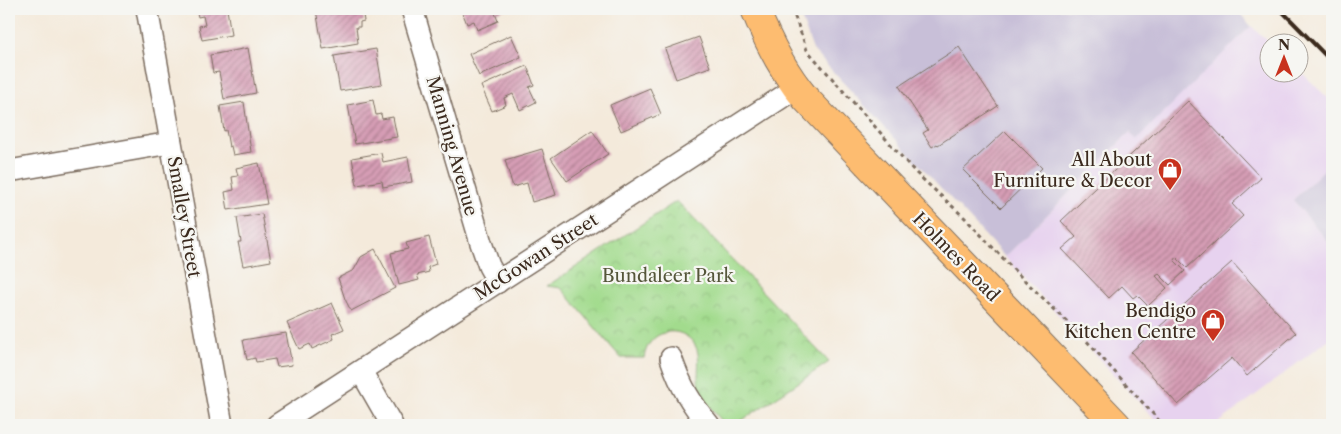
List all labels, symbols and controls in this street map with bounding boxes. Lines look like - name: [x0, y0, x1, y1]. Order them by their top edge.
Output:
- north arrow: [1258, 32, 1308, 82]
- text: N: [1278, 36, 1290, 54]
- street label: Manning Avenue: [422, 74, 482, 218]
- place label: All About Furniture & Decor: [993, 149, 1153, 192]
- street label: Smalley Street: [163, 155, 206, 280]
- shop icon: All About Furniture & Decor: [1157, 157, 1183, 191]
- street label: McGowan Street: [470, 208, 603, 305]
- street label: Holmes Road: [908, 208, 1004, 306]
- park label: Bundaleer Park: [602, 265, 736, 287]
- place label: Bendigo Kitchen Centre: [1064, 300, 1196, 343]
- shop icon: Bendigo Kitchen Centre: [1200, 308, 1226, 342]

